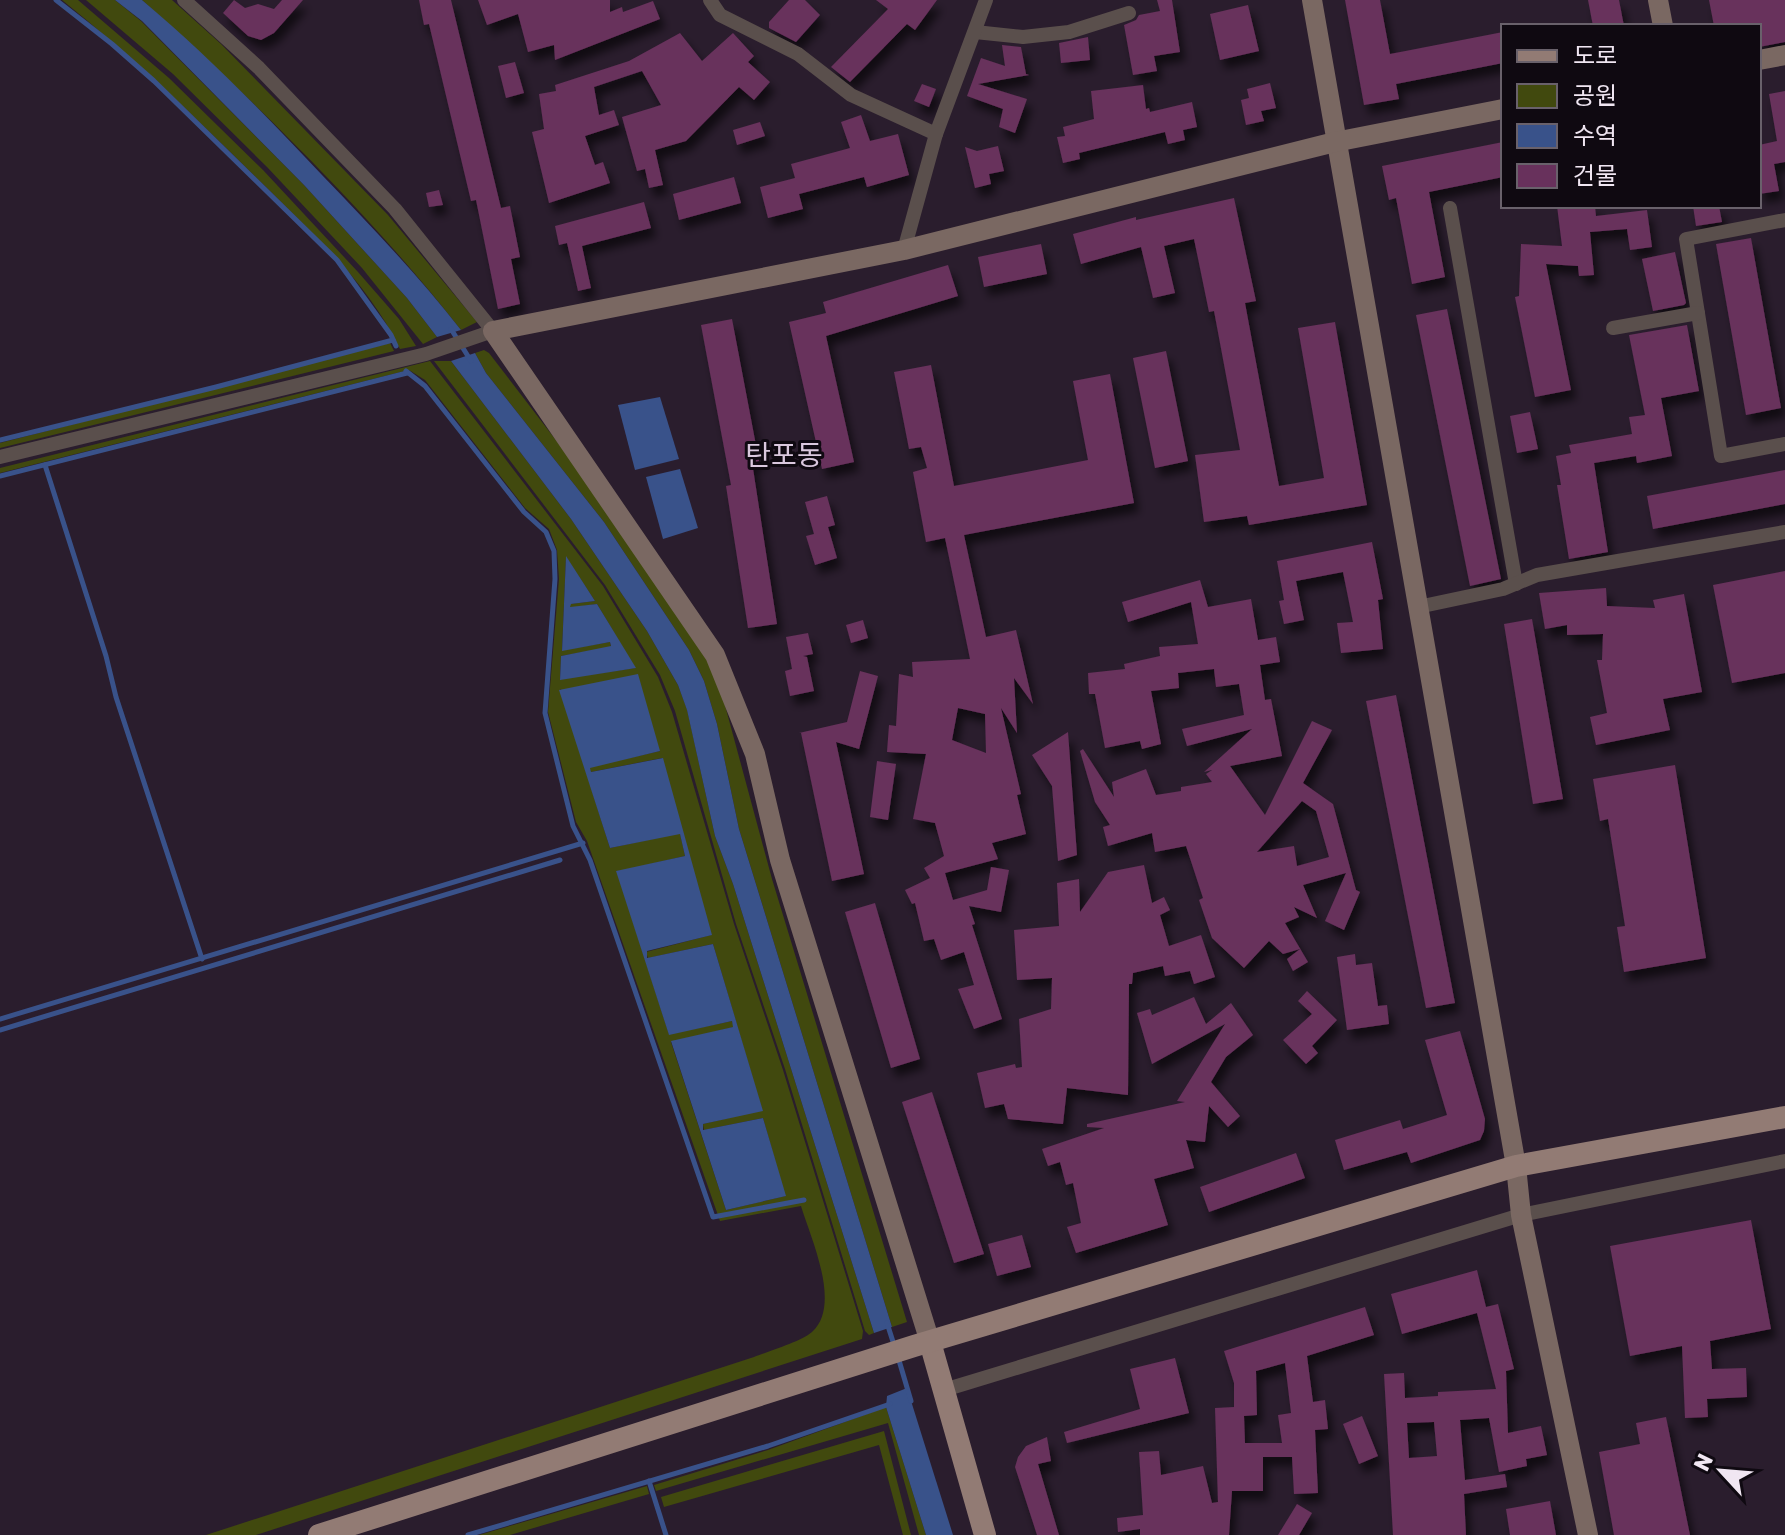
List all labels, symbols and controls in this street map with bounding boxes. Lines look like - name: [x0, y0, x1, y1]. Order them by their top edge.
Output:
- legend: [1501, 24, 1761, 208]
- text: 도로: [1573, 42, 1617, 70]
- text: 공원: [1573, 82, 1617, 110]
- text: 수역: [1573, 122, 1617, 150]
- text: 건물: [1573, 162, 1617, 190]
- district label: 탄포동: [745, 439, 823, 472]
- north arrow: [1681, 1431, 1761, 1511]
- text: N: [1688, 1449, 1719, 1475]

